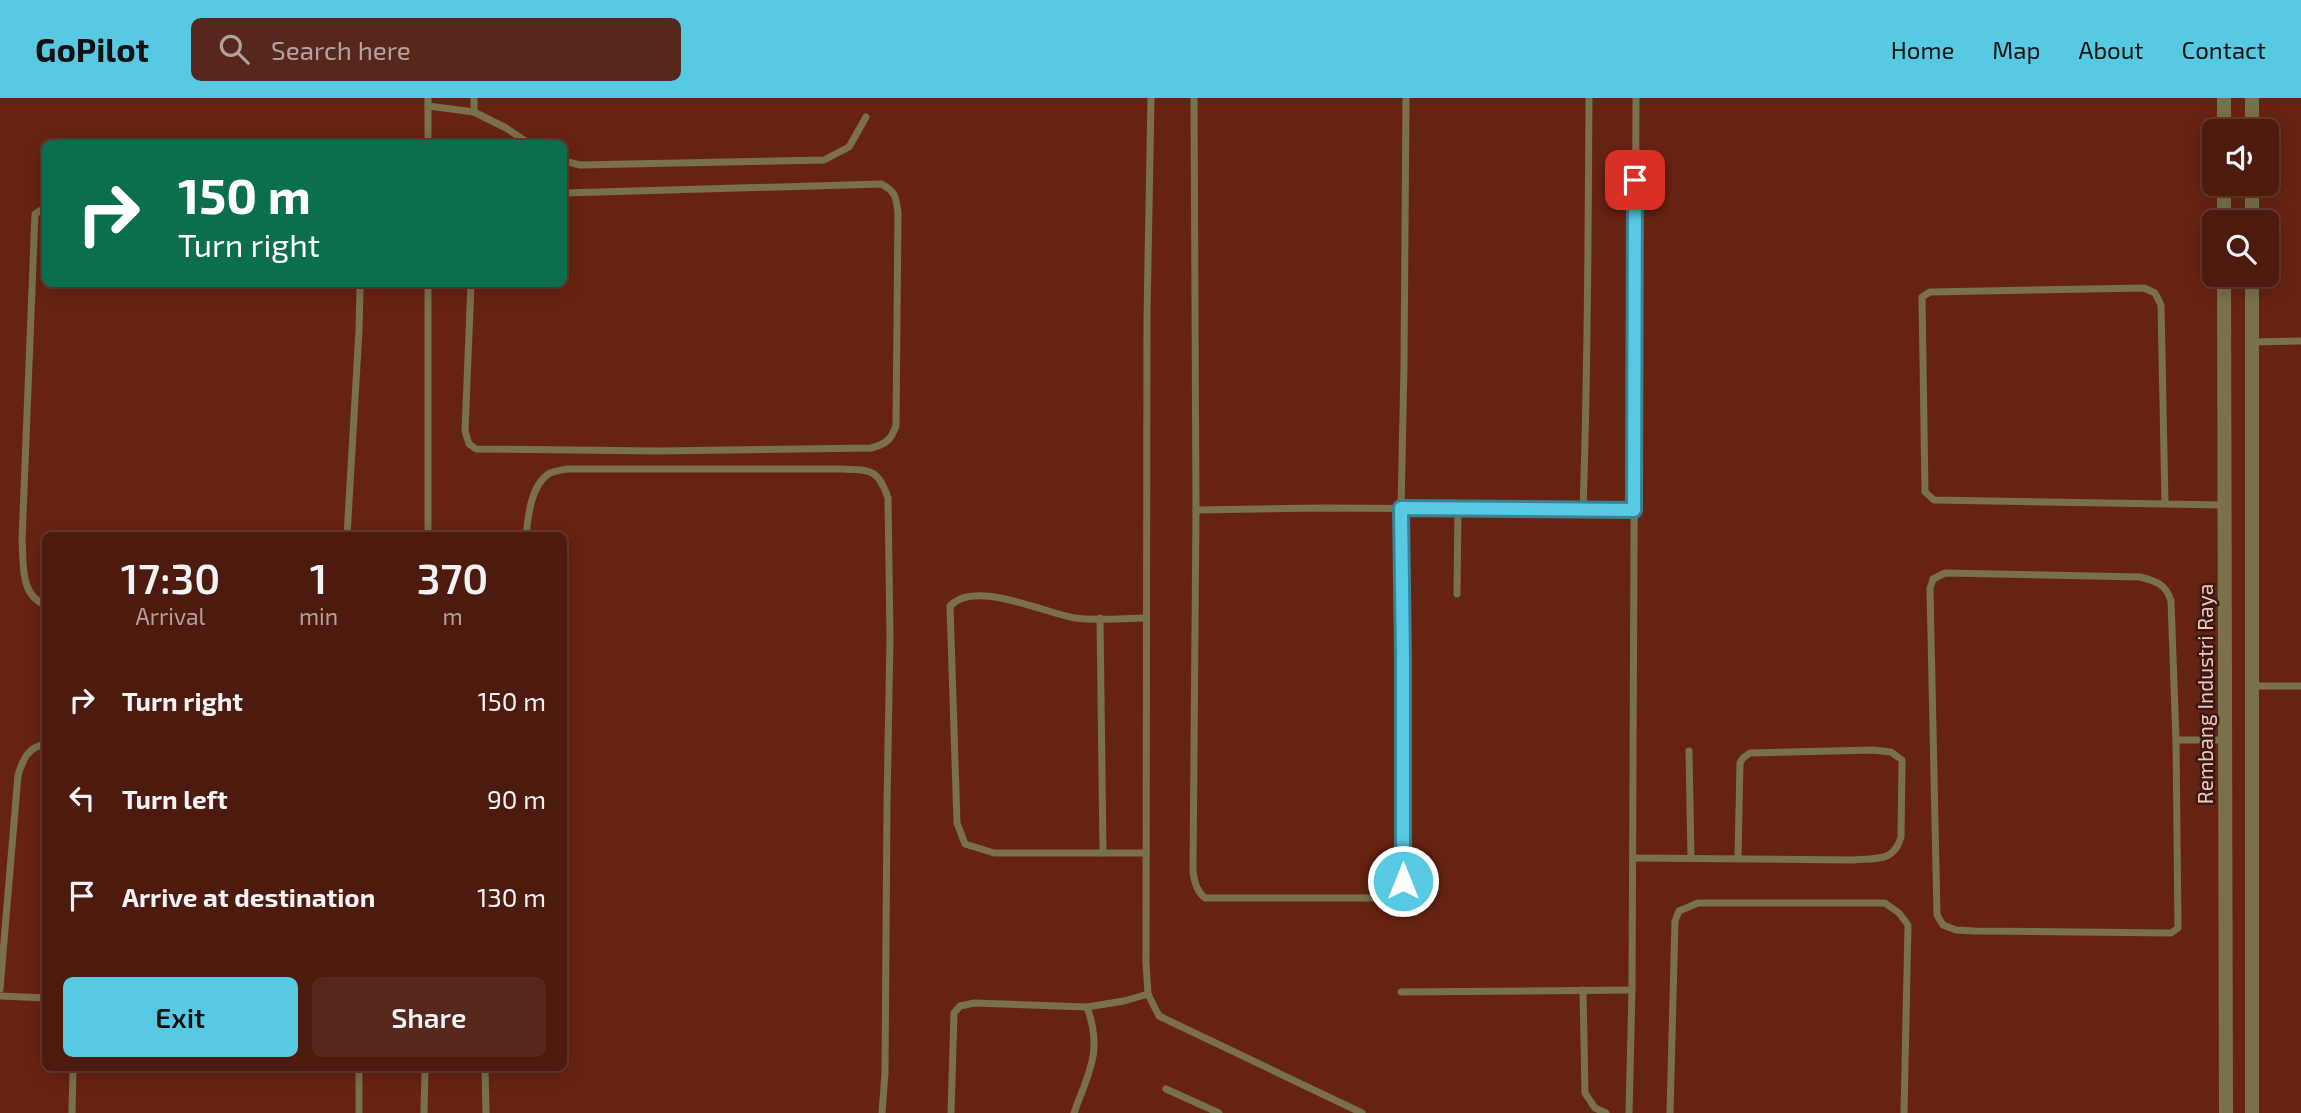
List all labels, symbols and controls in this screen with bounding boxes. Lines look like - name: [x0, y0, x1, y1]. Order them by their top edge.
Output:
- search box: [191, 18, 681, 81]
- text: GoPilot: [35, 29, 149, 69]
- icon: search: [215, 30, 253, 68]
- text: Search here: [271, 34, 411, 65]
- text: Home: [1891, 35, 1954, 64]
- text: Map: [1992, 35, 2040, 64]
- text: About: [2078, 35, 2144, 64]
- text: Contact: [2182, 35, 2266, 64]
- map controls: [2202, 119, 2279, 287]
- button: sound: [2202, 119, 2279, 196]
- pin: [1605, 150, 1665, 210]
- icon: arrive: [1616, 161, 1654, 199]
- text: 150 m: [178, 165, 311, 224]
- icon: right: [63, 168, 154, 259]
- button: search: [2202, 210, 2279, 287]
- text: Turn right: [178, 225, 320, 263]
- text: 17:30: [121, 552, 220, 602]
- text: 1: [310, 552, 327, 602]
- text: 370: [417, 552, 488, 602]
- street label: Rembang Industri Raya: [2192, 584, 2217, 804]
- text: Arrival: [135, 602, 205, 630]
- text: min: [299, 602, 338, 630]
- text: m: [442, 602, 463, 630]
- icon: right: [63, 681, 101, 719]
- text: Turn right: [122, 685, 243, 716]
- text: 150 m: [477, 685, 546, 716]
- icon: left: [63, 779, 101, 817]
- text: Turn left: [122, 783, 228, 814]
- text: 90 m: [487, 783, 546, 814]
- position arrow: [1366, 844, 1440, 918]
- icon: arrive: [63, 877, 101, 915]
- text: Arrive at destination: [122, 881, 375, 912]
- text: 130 m: [477, 881, 546, 912]
- button: Exit: [63, 977, 298, 1057]
- button: Share: [312, 977, 546, 1057]

